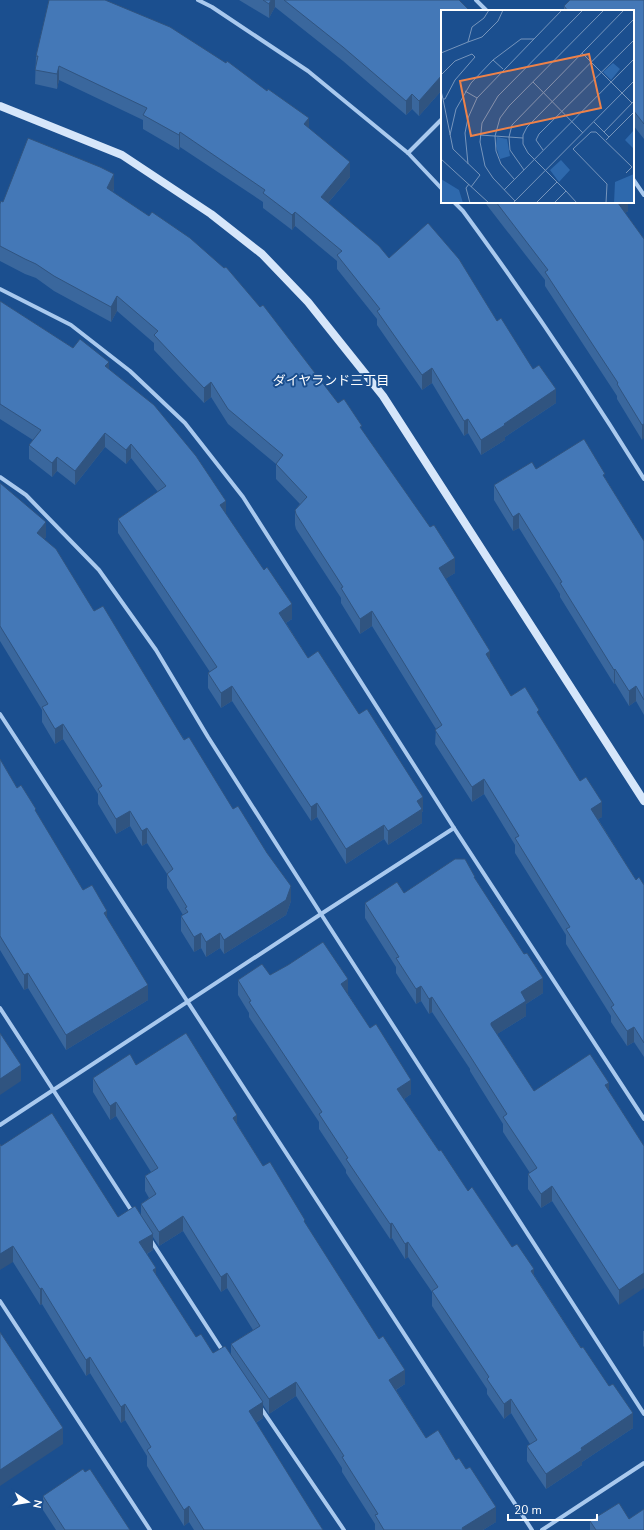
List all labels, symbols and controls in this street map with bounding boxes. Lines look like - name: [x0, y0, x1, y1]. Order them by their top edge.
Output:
- inset map: [441, 10, 634, 203]
- district label: ダイヤランド三丁目: [273, 372, 389, 390]
- north arrow: [8, 1482, 48, 1522]
- scale bar: [508, 1496, 597, 1522]
- text: N: [29, 1498, 45, 1510]
- text: 20 m: [514, 1502, 542, 1518]

